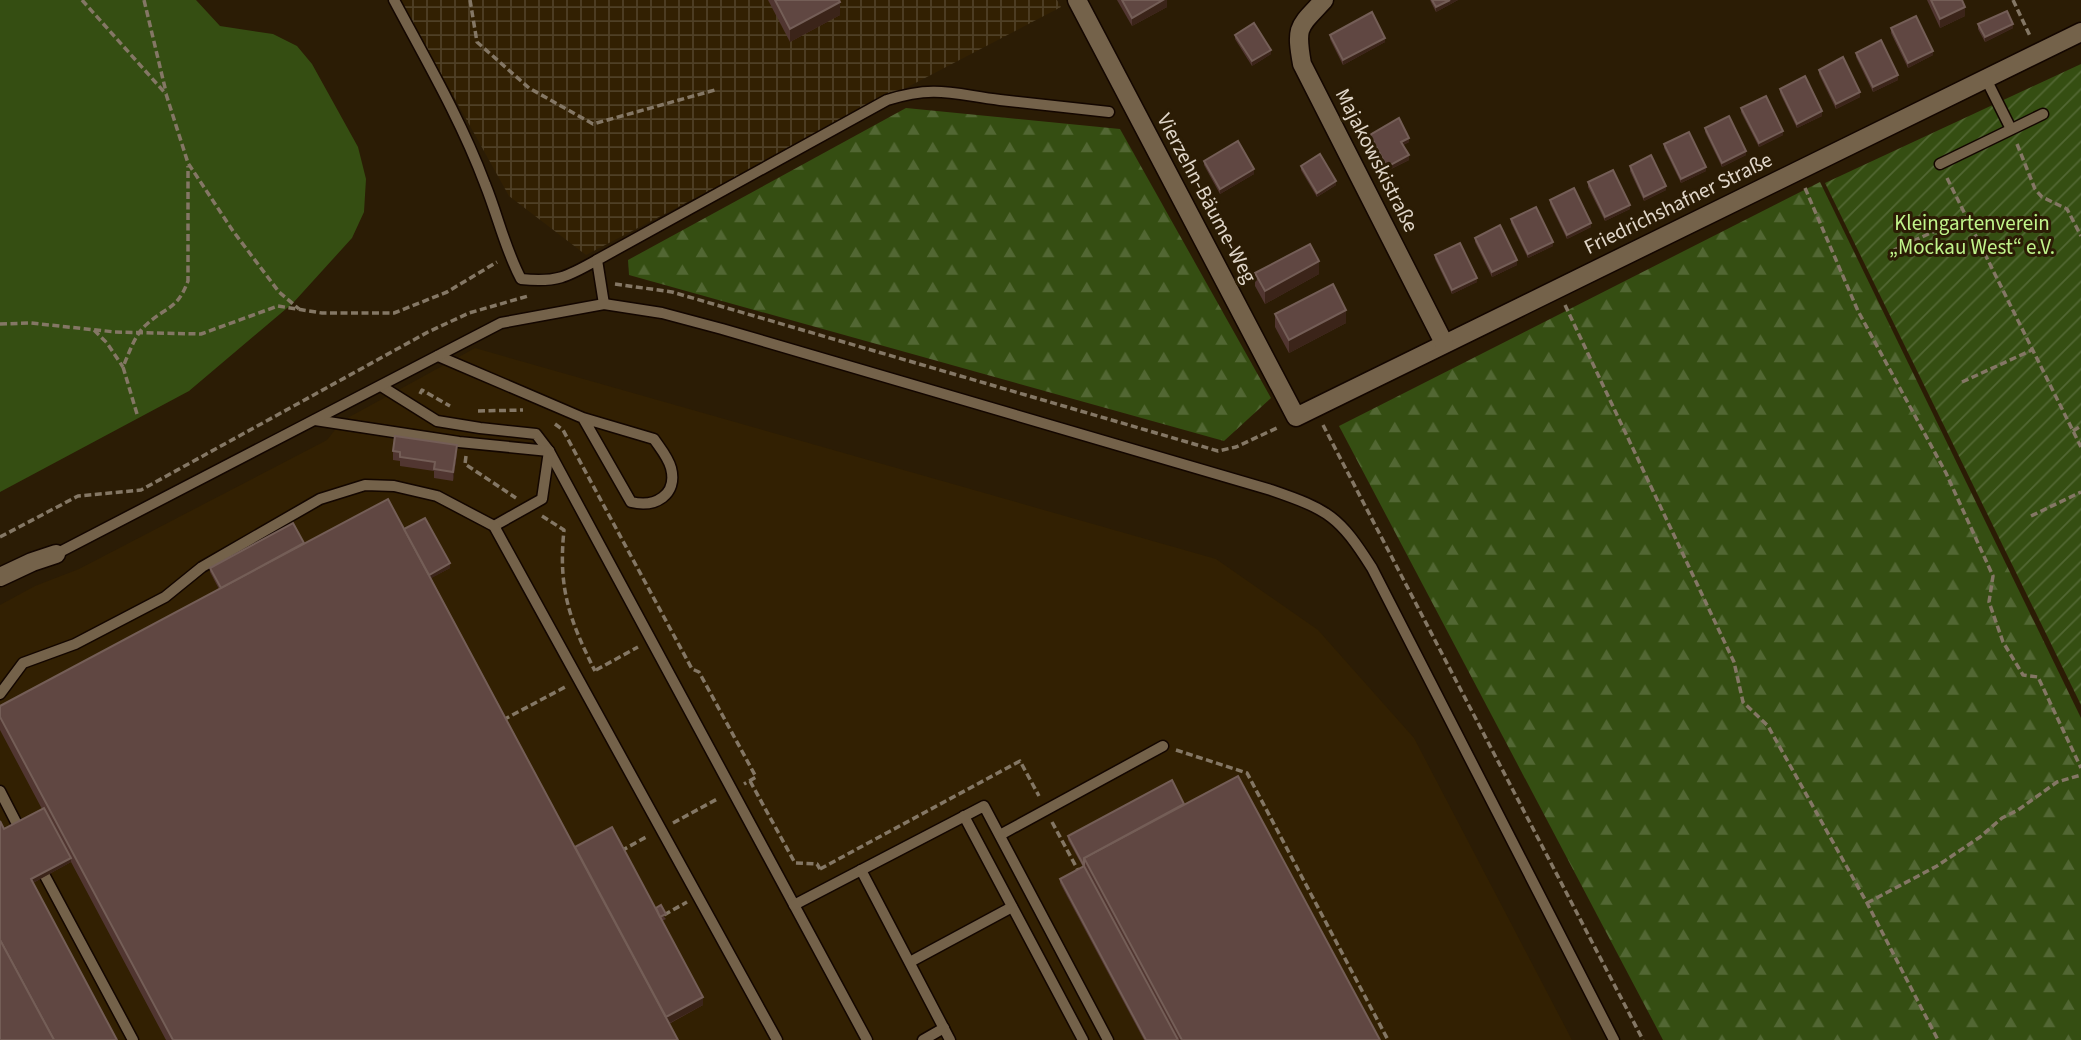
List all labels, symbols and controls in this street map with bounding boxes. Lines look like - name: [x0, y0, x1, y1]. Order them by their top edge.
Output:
- street label: Majakowskistraße: [1328, 83, 1426, 237]
- street label: Vierzehn-Bäume-Weg: [1150, 108, 1265, 288]
- street label: Friedrichshafner Straße: [1579, 144, 1777, 262]
- park label: Kleingartenverein „Mockau West“ e.V.: [1889, 208, 2055, 262]

